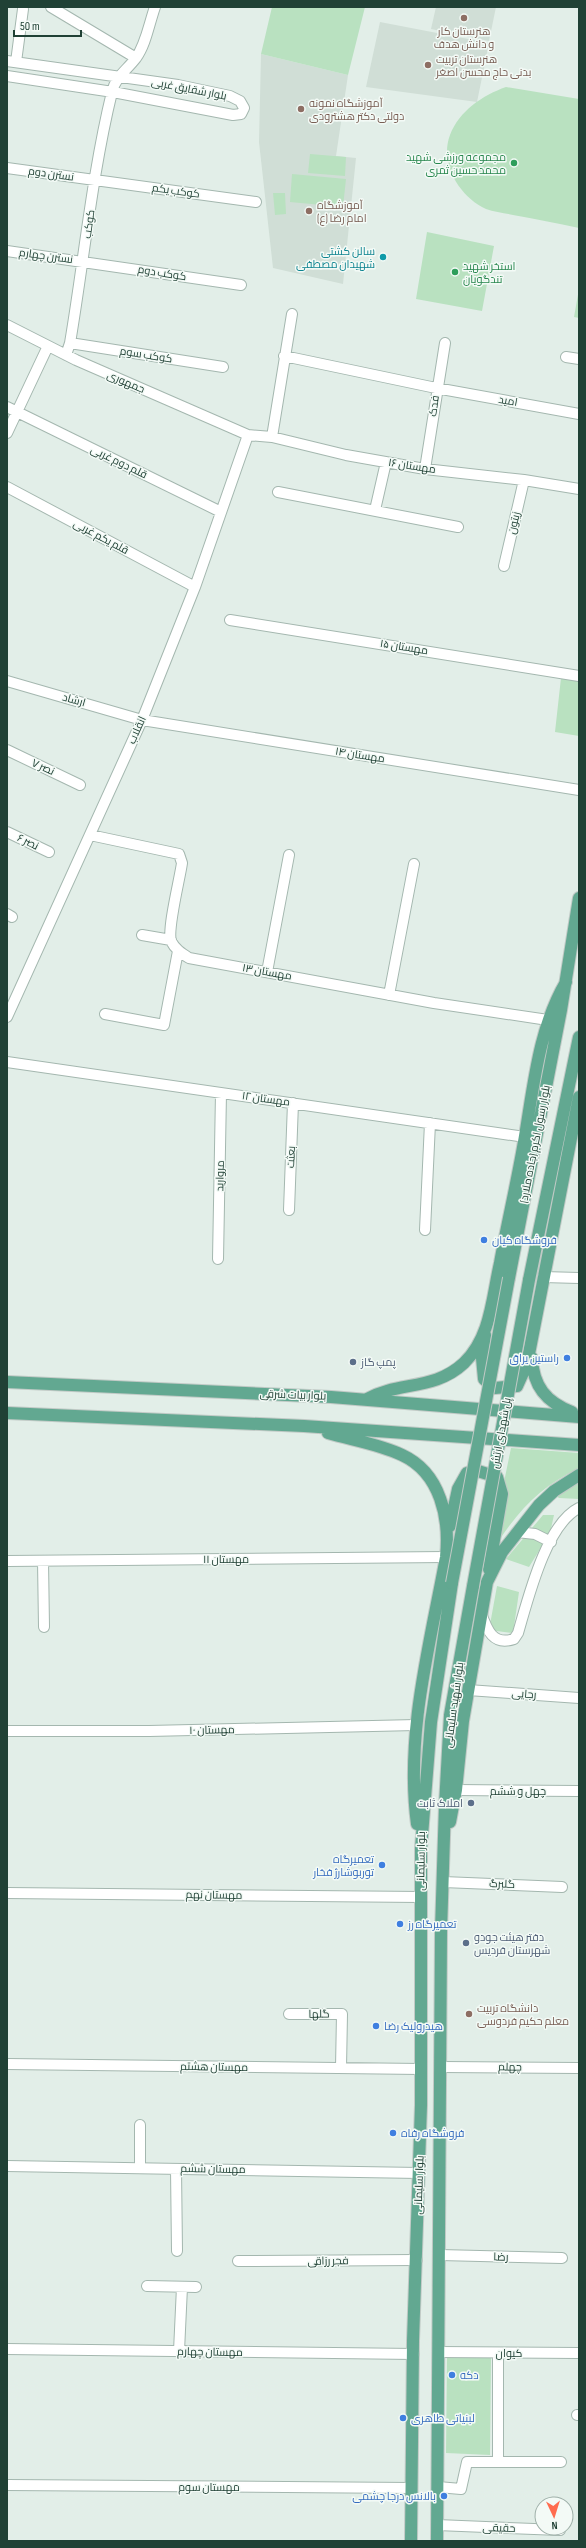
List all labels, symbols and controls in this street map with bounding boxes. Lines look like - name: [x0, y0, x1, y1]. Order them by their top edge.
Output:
- scale bar: [14, 12, 81, 38]
- marker: هنرستان کار و دانش هدف: [459, 13, 469, 23]
- text: 50 m: [20, 19, 40, 34]
- place label: هنرستان کار و دانش هدف: [434, 25, 494, 51]
- place label: هنرستان تربیت بدنی حاج محسن اصغر: [435, 53, 531, 80]
- marker: هنرستان تربیت بدنی حاج محسن اصغر: [423, 60, 433, 70]
- street label: بلوار شقایق غربی: [150, 75, 228, 103]
- place label: آموزشگاه نمونه دولتی دکتر هشترودی: [309, 97, 404, 123]
- marker: آموزشگاه نمونه دولتی دکتر هشترودی: [296, 104, 306, 114]
- place label: مجموعه ورزشی شهید محمد حسین ثمری: [406, 151, 506, 177]
- marker: مجموعه ورزشی شهید محمد حسین ثمری: [509, 158, 519, 168]
- street label: نسترن دوم: [27, 164, 75, 185]
- street label: کوکب یکم: [151, 181, 201, 202]
- place label: آموزشگاه امام رضا (ع): [317, 199, 367, 226]
- marker: آموزشگاه امام رضا (ع): [304, 206, 314, 216]
- street label: کوکب: [81, 209, 97, 239]
- place label: سالن کشتی شهیدان مصطفی: [296, 245, 375, 271]
- street label: نسترن چهارم: [18, 246, 74, 267]
- marker: سالن کشتی شهیدان مصطفی: [378, 252, 388, 262]
- place label: استخر شهید تندگویان: [463, 260, 515, 286]
- street label: کوکب دوم: [137, 263, 187, 284]
- marker: استخر شهید تندگویان: [450, 267, 460, 277]
- street label: کوکب سوم: [119, 344, 173, 367]
- street label: جمهوری: [105, 368, 147, 396]
- street label: امید: [497, 393, 519, 409]
- street label: فدک: [426, 395, 442, 417]
- street label: قلم دوم غربی: [88, 443, 149, 482]
- street label: مهستان ۱۶: [387, 456, 437, 476]
- street label: زیتون: [505, 510, 523, 536]
- street label: قلم یکم غربی: [71, 517, 131, 558]
- street label: مهستان ۱۵: [379, 637, 429, 657]
- street label: ارشاد: [61, 691, 87, 709]
- street label: انقلاب: [125, 714, 149, 746]
- street label: مهستان ۱۴: [334, 745, 386, 765]
- street label: نصر ۷: [29, 756, 57, 778]
- street label: نصر ۶: [15, 831, 41, 853]
- street label: مهستان ۱۳: [241, 961, 293, 983]
- street label: بلوار رسول اکرم (جاده ملارد): [517, 1084, 554, 1204]
- street label: مهستان ۱۲: [241, 1089, 291, 1109]
- street label: بعثت: [284, 1146, 298, 1168]
- street label: مروارید: [213, 1160, 227, 1192]
- place label: فروشگاه کیان: [492, 1234, 557, 1247]
- marker: فروشگاه کیان: [479, 1235, 489, 1245]
- place label: راستین یراق: [509, 1352, 559, 1365]
- marker: راستین یراق: [562, 1353, 572, 1363]
- place label: پمپ گاز: [360, 1356, 396, 1369]
- marker: پمپ گاز: [348, 1357, 358, 1367]
- street label: بلوار بیات شرقی: [260, 1387, 327, 1403]
- street label: پل شهدای ارتش: [488, 1397, 514, 1469]
- street label: مهستان ۱۱: [203, 1553, 249, 1566]
- street label: بلوار شهید سلیمانی: [442, 1661, 466, 1749]
- street label: رجایی: [511, 1687, 537, 1701]
- street label: مهستان ۱۰: [189, 1723, 235, 1737]
- street label: چهل و ششم: [490, 1785, 546, 1799]
- place label: املاک ثابت: [417, 1797, 463, 1810]
- marker: املاک ثابت: [466, 1798, 476, 1808]
- street label: بلوار سلیمانی: [414, 1831, 428, 1891]
- place label: تعمیرگاه توربوشارژ فخار: [312, 1853, 374, 1879]
- marker: تعمیرگاه توربوشارژ فخار: [377, 1860, 387, 1870]
- street label: گلبرگ: [489, 1877, 515, 1891]
- street label: مهستان نهم: [185, 1888, 243, 1903]
- place label: تعمیرگاه رز: [407, 1918, 457, 1931]
- marker: تعمیرگاه رز: [395, 1919, 405, 1929]
- place label: دفتر هیئت جودو شهرستان فردیس: [474, 1931, 550, 1957]
- marker: دفتر هیئت جودو شهرستان فردیس: [461, 1938, 471, 1948]
- place label: دانشگاه تربیت معلم حکیم فردوسی: [477, 2002, 569, 2029]
- street label: گلها: [308, 2007, 330, 2021]
- marker: دانشگاه تربیت معلم حکیم فردوسی: [464, 2009, 474, 2019]
- place label: هیدرولیک رضا: [384, 2020, 443, 2033]
- marker: هیدرولیک رضا: [371, 2021, 381, 2031]
- street label: مهستان هشتم: [180, 2060, 248, 2075]
- street label: چهلم: [498, 2060, 522, 2075]
- place label: فروشگاه رفاه: [401, 2127, 465, 2140]
- marker: فروشگاه رفاه: [388, 2128, 398, 2138]
- street label: بلوار سلیمانی: [411, 2155, 427, 2215]
- street label: مهستان ششم: [180, 2162, 246, 2177]
- street label: رضا: [493, 2250, 509, 2264]
- street label: فجر رزاقی: [307, 2254, 349, 2268]
- street label: مهستان چهارم: [177, 2345, 243, 2360]
- street label: کیوان: [496, 2347, 522, 2360]
- place label: دکه: [460, 2369, 479, 2382]
- marker: دکه: [447, 2370, 457, 2380]
- place label: لبنیاتی طاهری: [411, 2412, 475, 2425]
- marker: لبنیاتی طاهری: [398, 2413, 408, 2423]
- street label: مهستان سوم: [178, 2481, 240, 2495]
- place label: بالانس درجا چشمی: [352, 2490, 436, 2503]
- marker: بالانس درجا چشمی: [439, 2491, 449, 2501]
- north arrow: [534, 2496, 574, 2536]
- text: N: [551, 2519, 558, 2532]
- street label: حقیقی: [482, 2521, 516, 2535]

